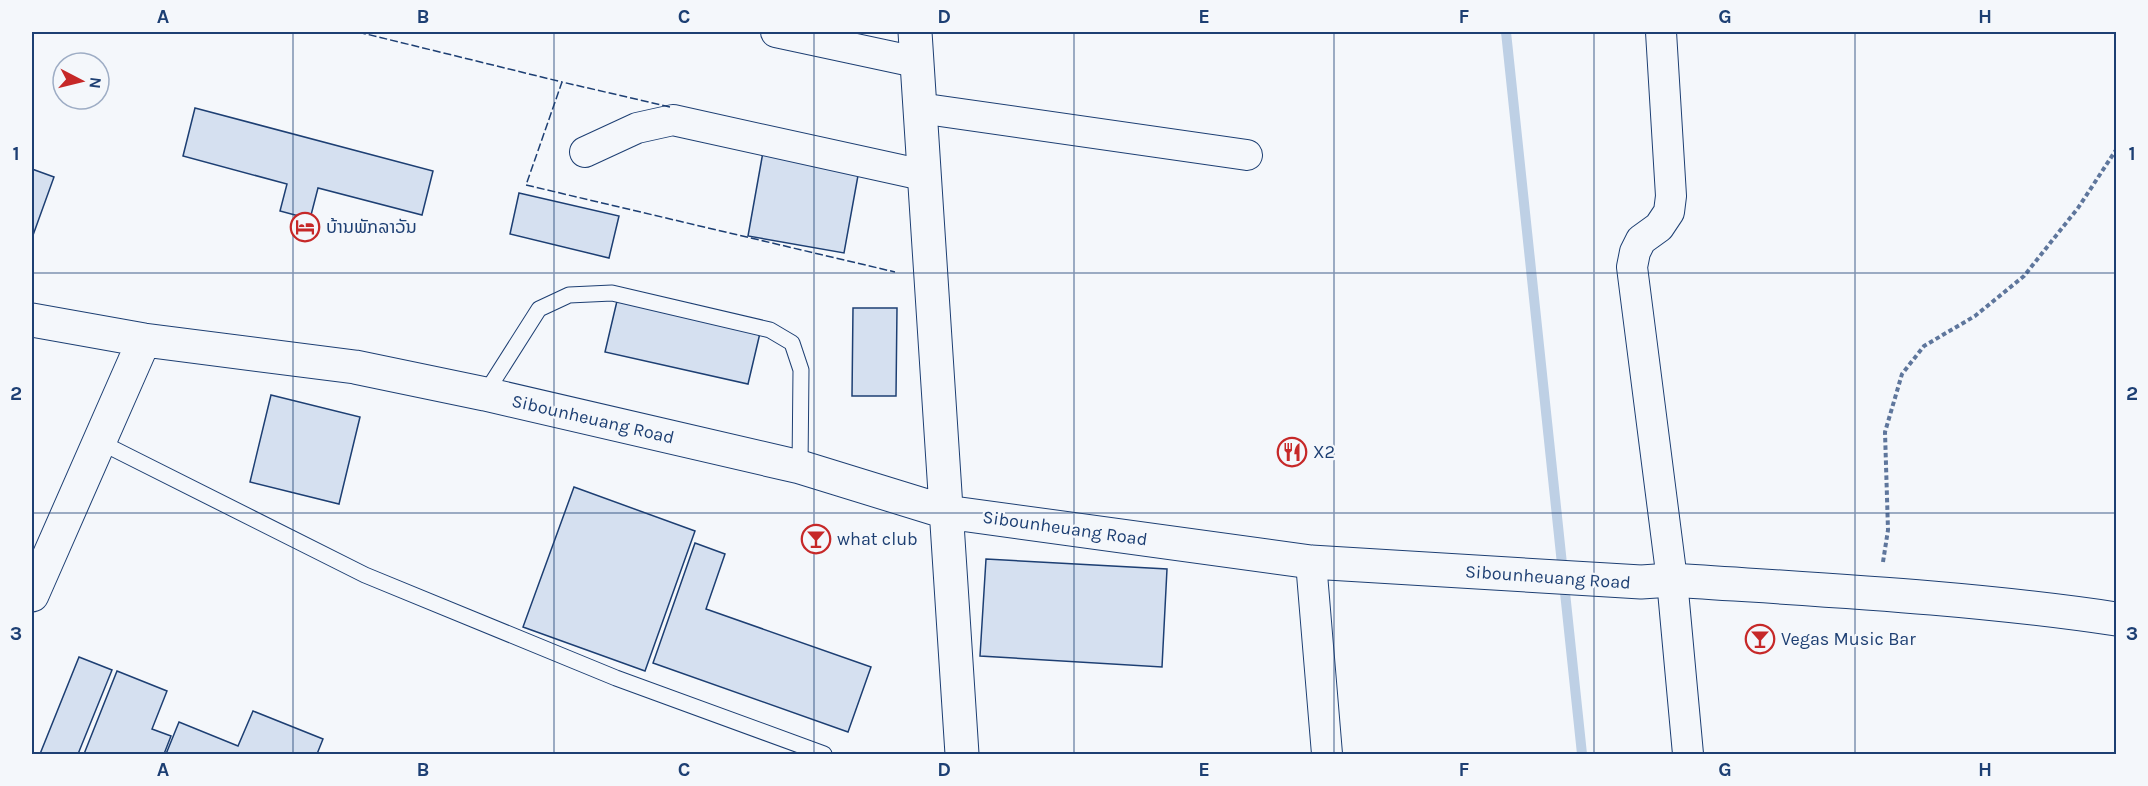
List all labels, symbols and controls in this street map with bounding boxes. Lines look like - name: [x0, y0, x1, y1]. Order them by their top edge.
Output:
- text: A: [157, 5, 170, 28]
- text: B: [417, 5, 429, 28]
- text: C: [678, 5, 690, 28]
- text: D: [937, 5, 951, 28]
- text: E: [1198, 5, 1210, 28]
- text: F: [1459, 5, 1470, 28]
- text: G: [1718, 5, 1732, 28]
- text: H: [1978, 5, 1992, 28]
- north arrow: [51, 51, 111, 111]
- text: N: [85, 76, 106, 90]
- text: 1: [12, 142, 20, 165]
- text: 1: [2128, 142, 2136, 165]
- hotel icon: ບ້ານພັກລາວັນ: [289, 211, 321, 243]
- place label: ບ້ານພັກລາວັນ: [326, 216, 417, 238]
- text: 2: [10, 382, 22, 405]
- text: 2: [2126, 382, 2138, 405]
- street label: Sibounheuang Road: [510, 390, 676, 448]
- restaurant icon: X2: [1276, 436, 1308, 468]
- place label: X2: [1313, 441, 1335, 463]
- street label: Sibounheuang Road: [981, 506, 1149, 550]
- bar icon: what club: [800, 523, 832, 555]
- place label: what club: [837, 528, 918, 550]
- street label: Sibounheuang Road: [1464, 560, 1632, 594]
- text: 3: [10, 622, 22, 645]
- text: 3: [2126, 622, 2138, 645]
- bar icon: Vegas Music Bar: [1744, 623, 1776, 655]
- place label: Vegas Music Bar: [1781, 628, 1916, 650]
- text: A: [157, 758, 170, 781]
- text: B: [417, 758, 429, 781]
- text: C: [678, 758, 690, 781]
- text: D: [937, 758, 951, 781]
- text: E: [1198, 758, 1210, 781]
- text: F: [1459, 758, 1470, 781]
- text: G: [1718, 758, 1732, 781]
- text: H: [1978, 758, 1992, 781]

